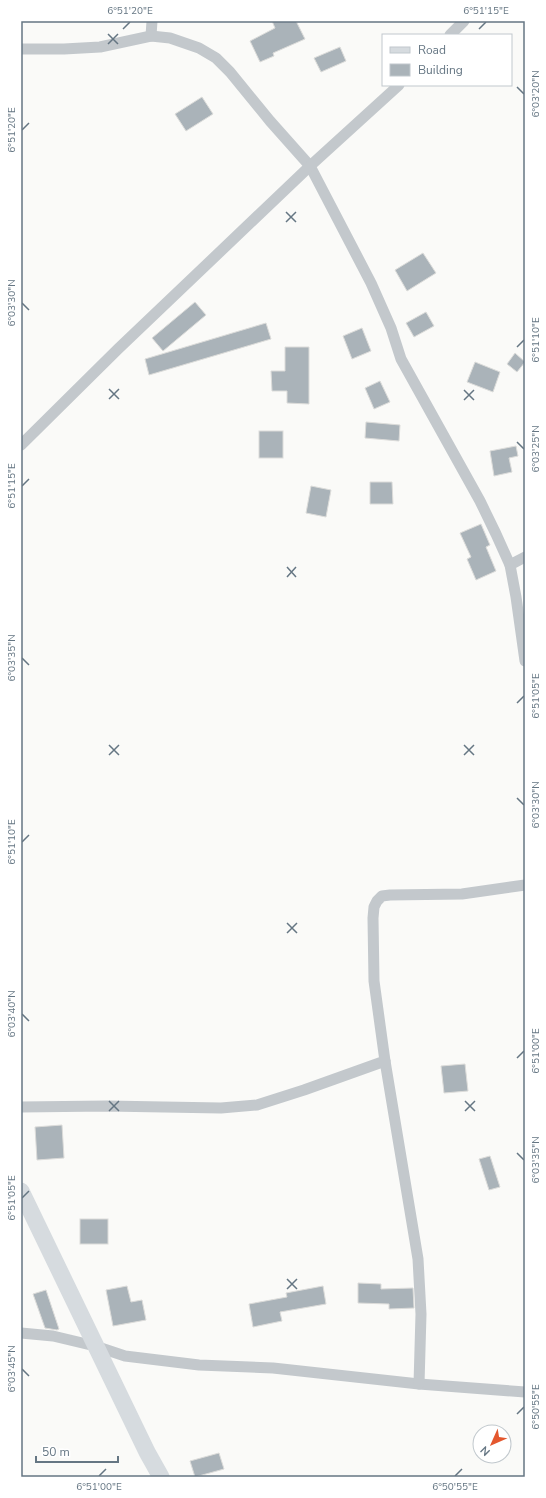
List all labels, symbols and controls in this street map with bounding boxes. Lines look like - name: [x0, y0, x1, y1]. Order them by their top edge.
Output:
- text: 6°51'20"E: [107, 4, 153, 18]
- text: 6°51'15"E: [463, 4, 509, 18]
- legend: [382, 34, 512, 86]
- text: Road: [418, 42, 446, 58]
- text: Building: [418, 62, 463, 78]
- text: 6°03'20"N: [529, 70, 543, 118]
- text: 6°51'20"E: [5, 107, 19, 153]
- text: 6°03'30"N: [5, 279, 19, 327]
- text: 6°51'10"E: [529, 317, 543, 363]
- text: 6°03'25"N: [529, 425, 543, 473]
- text: 6°51'15"E: [5, 463, 19, 509]
- text: 6°03'35"N: [5, 634, 19, 682]
- text: 6°51'05"E: [529, 673, 543, 719]
- text: 6°03'30"N: [529, 781, 543, 829]
- text: 6°51'10"E: [5, 819, 19, 865]
- text: 6°03'40"N: [5, 990, 19, 1038]
- text: 6°51'00"E: [529, 1028, 543, 1074]
- text: 6°03'35"N: [529, 1136, 543, 1184]
- text: 6°51'05"E: [5, 1175, 19, 1221]
- text: 6°03'45"N: [5, 1345, 19, 1393]
- text: 6°50'55"E: [529, 1384, 543, 1430]
- north arrow: [472, 1424, 512, 1464]
- scale bar: [36, 1438, 118, 1464]
- text: N: [477, 1443, 493, 1459]
- text: 50 m: [42, 1444, 70, 1460]
- text: 6°51'00"E: [76, 1480, 122, 1494]
- text: 6°50'55"E: [432, 1480, 478, 1494]

